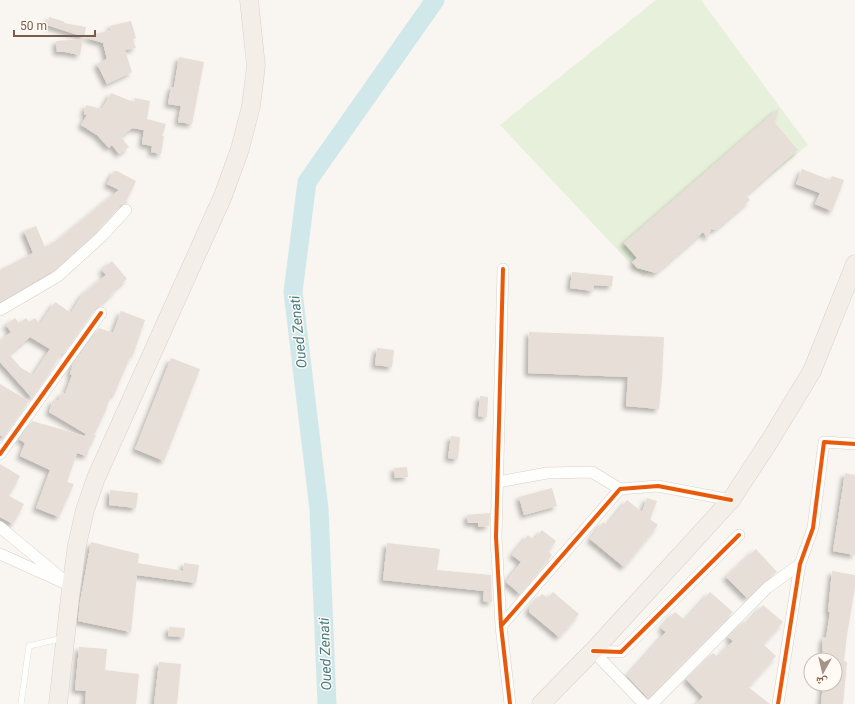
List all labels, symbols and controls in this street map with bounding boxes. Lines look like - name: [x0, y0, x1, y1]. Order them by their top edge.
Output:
- scale bar: [14, 12, 95, 38]
- text: 50 m: [20, 19, 47, 33]
- water label: Oued Zenati: [286, 294, 310, 369]
- water label: Oued Zenati: [316, 617, 334, 691]
- north arrow: [803, 652, 843, 692]
- text: ش: [815, 673, 829, 689]

